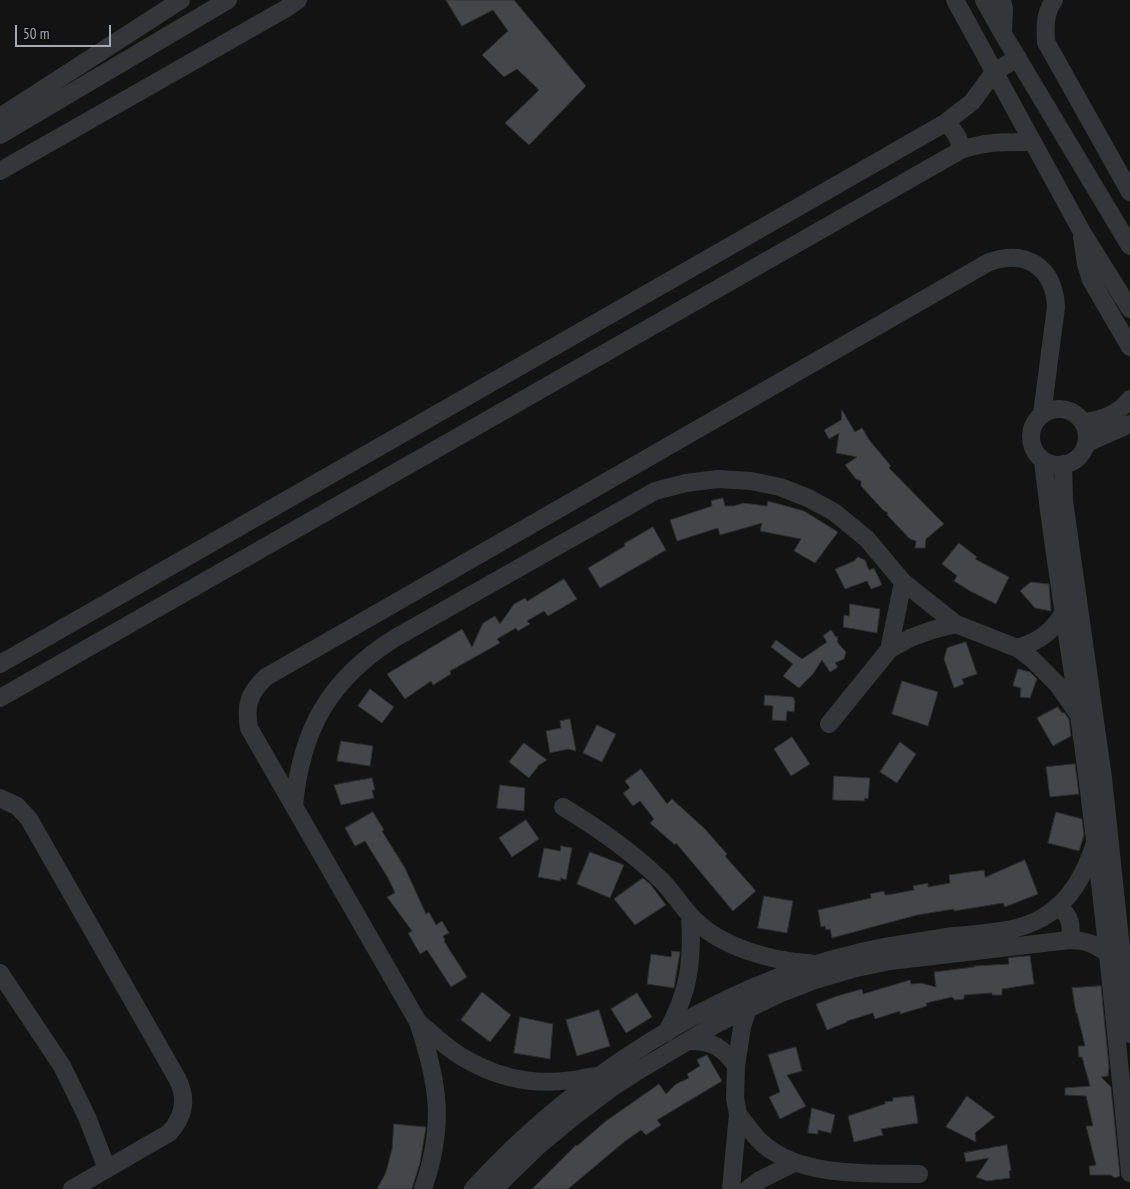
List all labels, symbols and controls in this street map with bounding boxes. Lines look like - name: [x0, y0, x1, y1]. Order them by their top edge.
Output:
- scale bar: [18, 15, 114, 47]
- text: 50 m: [23, 24, 49, 43]

